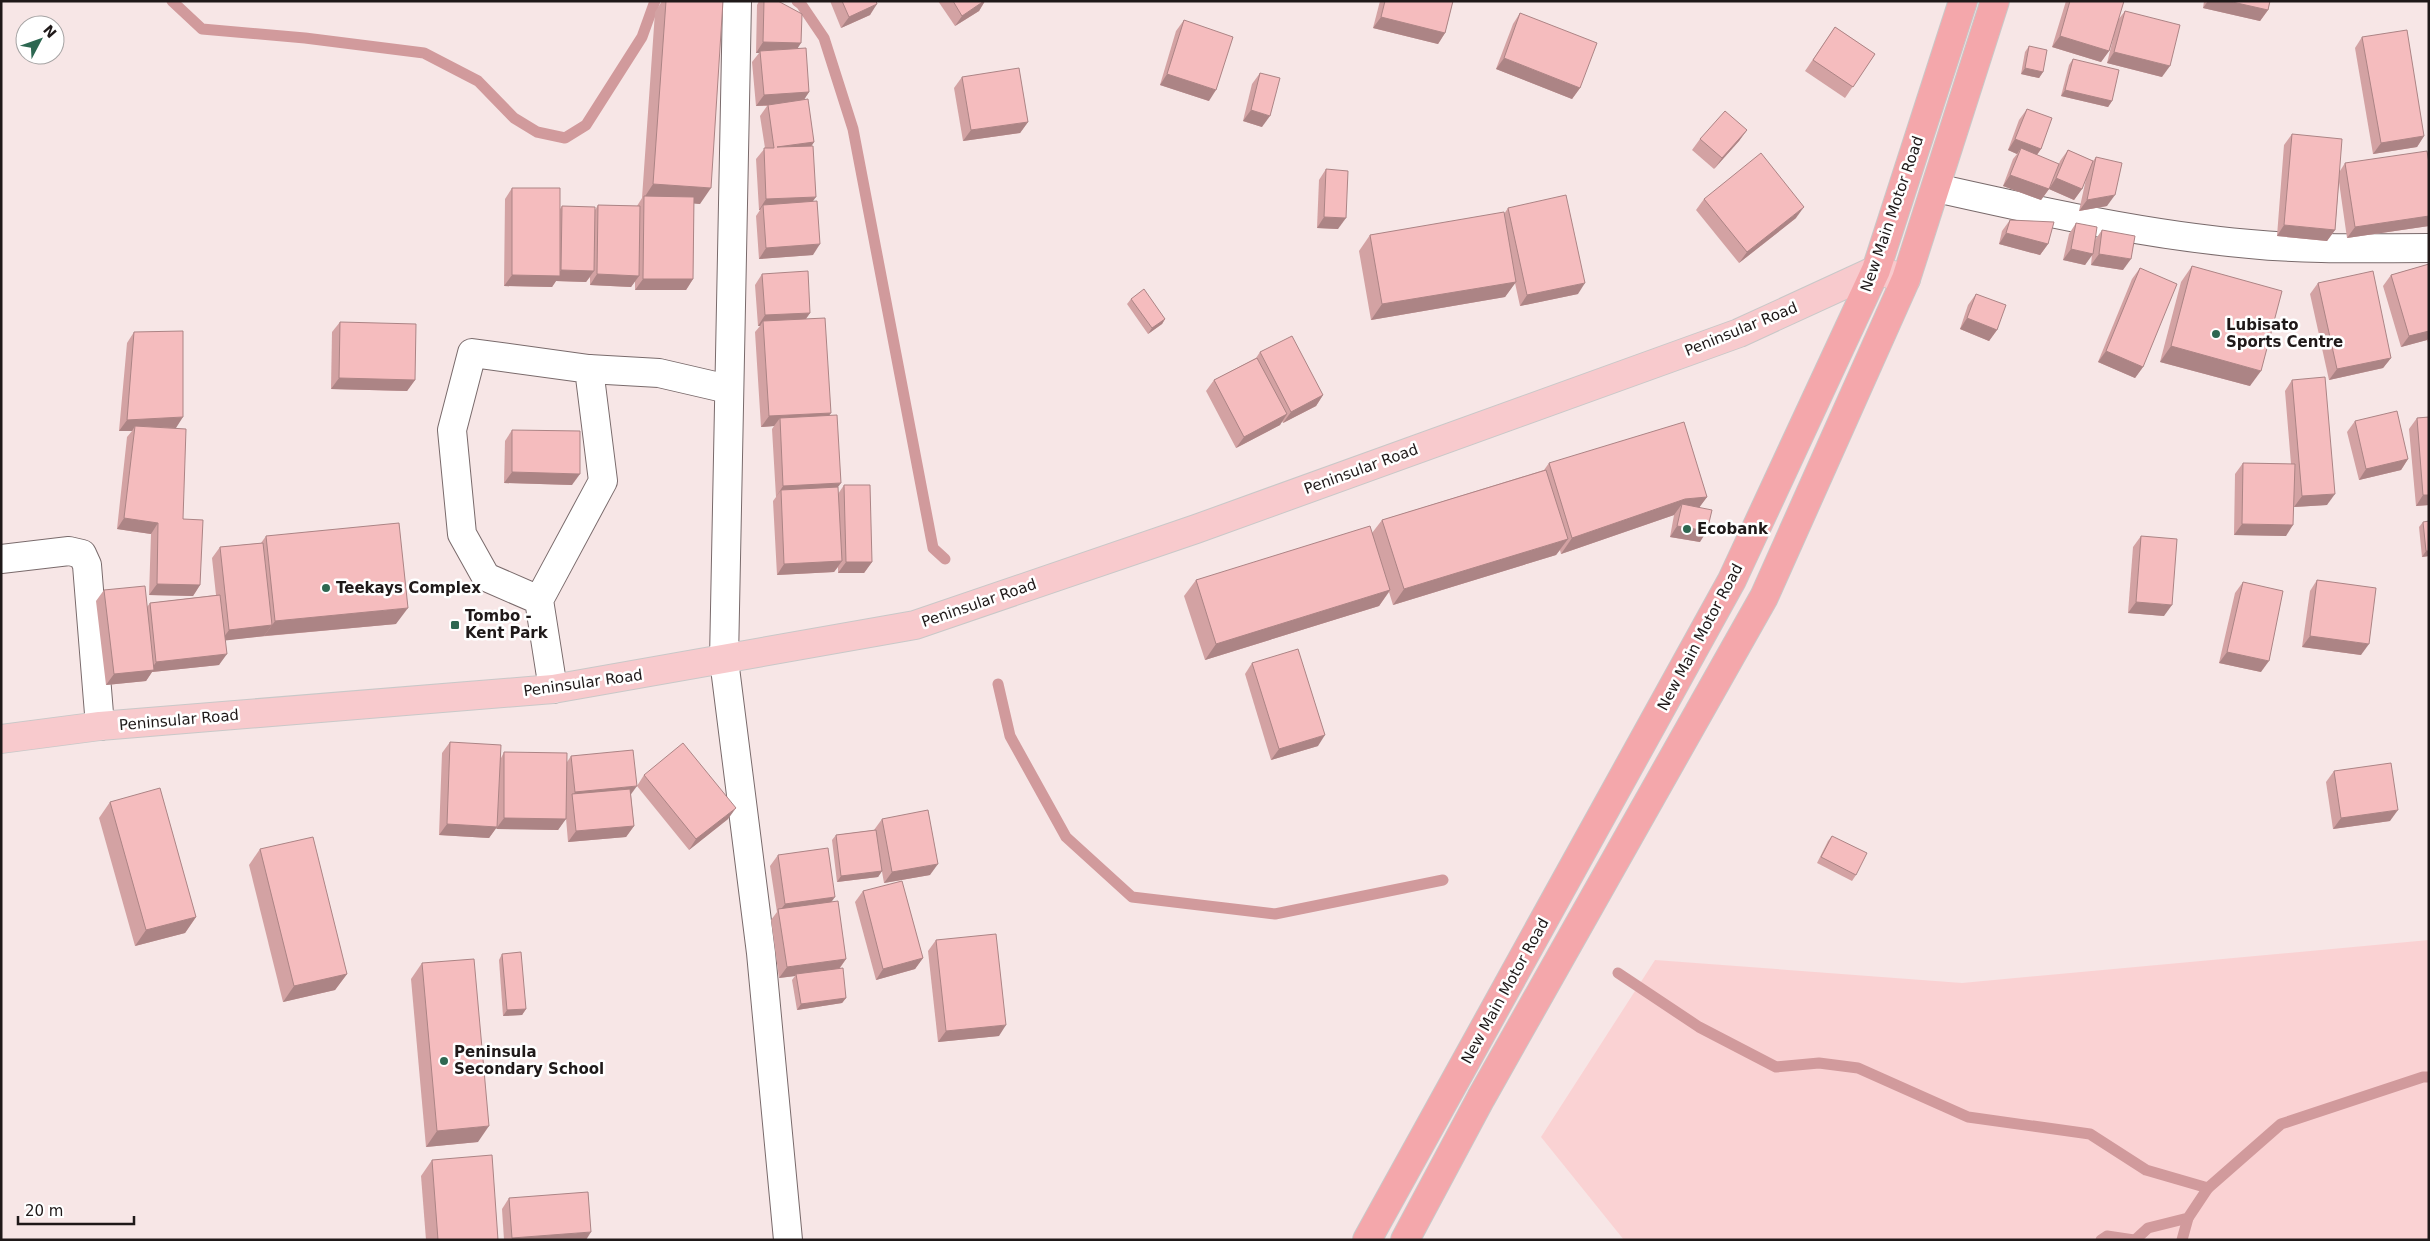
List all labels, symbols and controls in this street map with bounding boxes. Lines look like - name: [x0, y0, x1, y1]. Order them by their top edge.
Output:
- north arrow: [15, 15, 65, 65]
- text: N: [40, 22, 60, 41]
- street label: New Main Motor Road: [1857, 134, 1927, 294]
- street label: Peninsular Road: [1682, 298, 1800, 360]
- place label: Lubisato Sports Centre: [2226, 316, 2343, 351]
- marker: Lubisato Sports Centre: [2210, 328, 2222, 340]
- street label: Peninsular Road: [1301, 440, 1421, 498]
- place label: Ecobank: [1697, 520, 1769, 538]
- marker: Ecobank: [1681, 523, 1693, 535]
- street label: New Main Motor Road: [1654, 560, 1746, 714]
- street label: Peninsular Road: [919, 575, 1039, 631]
- place label: Teekays Complex: [336, 579, 481, 597]
- marker: Teekays Complex: [320, 582, 332, 594]
- place label: Tombo - Kent Park: [465, 607, 549, 642]
- marker: Tombo - Kent Park: [449, 619, 461, 631]
- street label: Peninsular Road: [522, 666, 644, 700]
- street label: Peninsular Road: [118, 706, 240, 734]
- street label: New Main Motor Road: [1457, 915, 1553, 1067]
- place label: Peninsula Secondary School: [454, 1043, 604, 1078]
- marker: Peninsula Secondary School: [438, 1055, 450, 1067]
- scale bar: [18, 1194, 134, 1226]
- text: 20 m: [25, 1202, 63, 1220]

